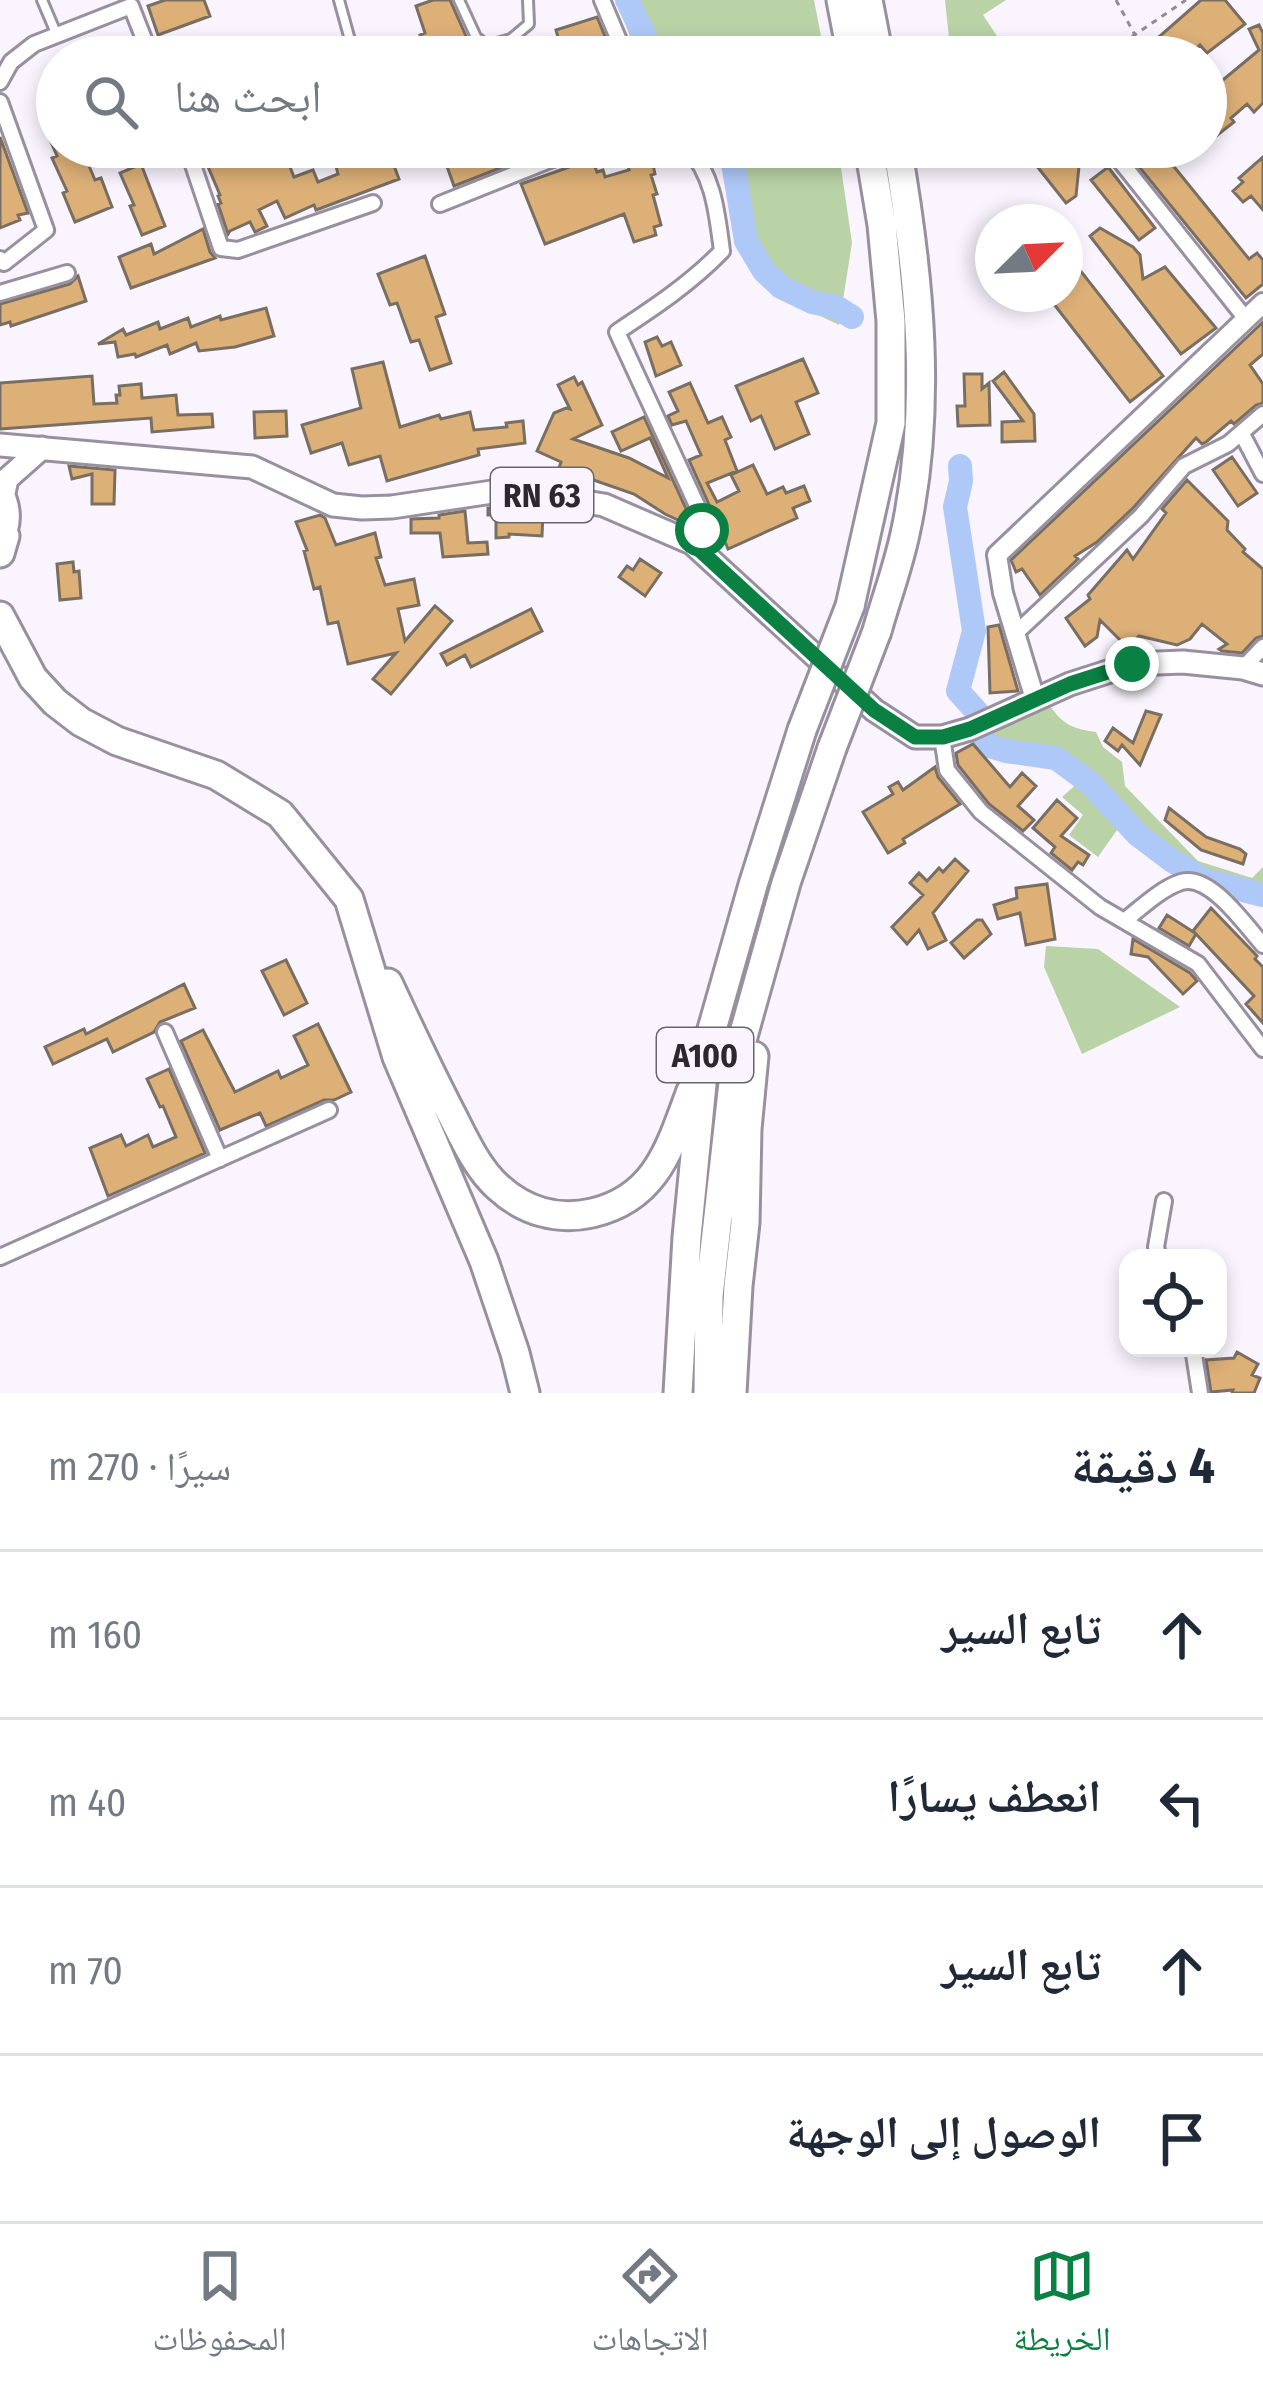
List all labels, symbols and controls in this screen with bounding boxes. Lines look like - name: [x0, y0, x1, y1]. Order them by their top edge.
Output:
- search box: [36, 36, 1227, 168]
- icon: search: [78, 69, 144, 135]
- text: ابحث هنا: [174, 70, 322, 124]
- north arrow: [975, 204, 1083, 312]
- road number: RN 63: [491, 468, 593, 522]
- route start: [675, 503, 729, 557]
- route end: [1105, 637, 1159, 691]
- road number: A100: [657, 1028, 753, 1082]
- map controls: [1119, 1249, 1227, 1357]
- button: locate: [1119, 1249, 1227, 1357]
- text: 4 دقيقة: [1071, 1435, 1215, 1497]
- text: سيرًا · 270 m: [48, 1444, 231, 1490]
- text: تابع السير: [942, 1602, 1101, 1656]
- icon: ahead: [1149, 1602, 1215, 1668]
- text: 160 m: [48, 1612, 142, 1658]
- text: انعطف يسارًا: [888, 1770, 1101, 1824]
- icon: left: [1149, 1770, 1215, 1836]
- text: 40 m: [48, 1780, 126, 1826]
- text: تابع السير: [942, 1938, 1101, 1992]
- icon: ahead: [1149, 1938, 1215, 2004]
- text: 70 m: [48, 1948, 123, 1994]
- text: الوصول إلى الوجهة: [786, 2106, 1101, 2160]
- icon: arrive: [1149, 2106, 1215, 2172]
- tab: المحفوظات: [152, 2243, 287, 2371]
- tab: الاتجاهات: [591, 2243, 709, 2371]
- tab: الخريطة: [1013, 2243, 1111, 2371]

